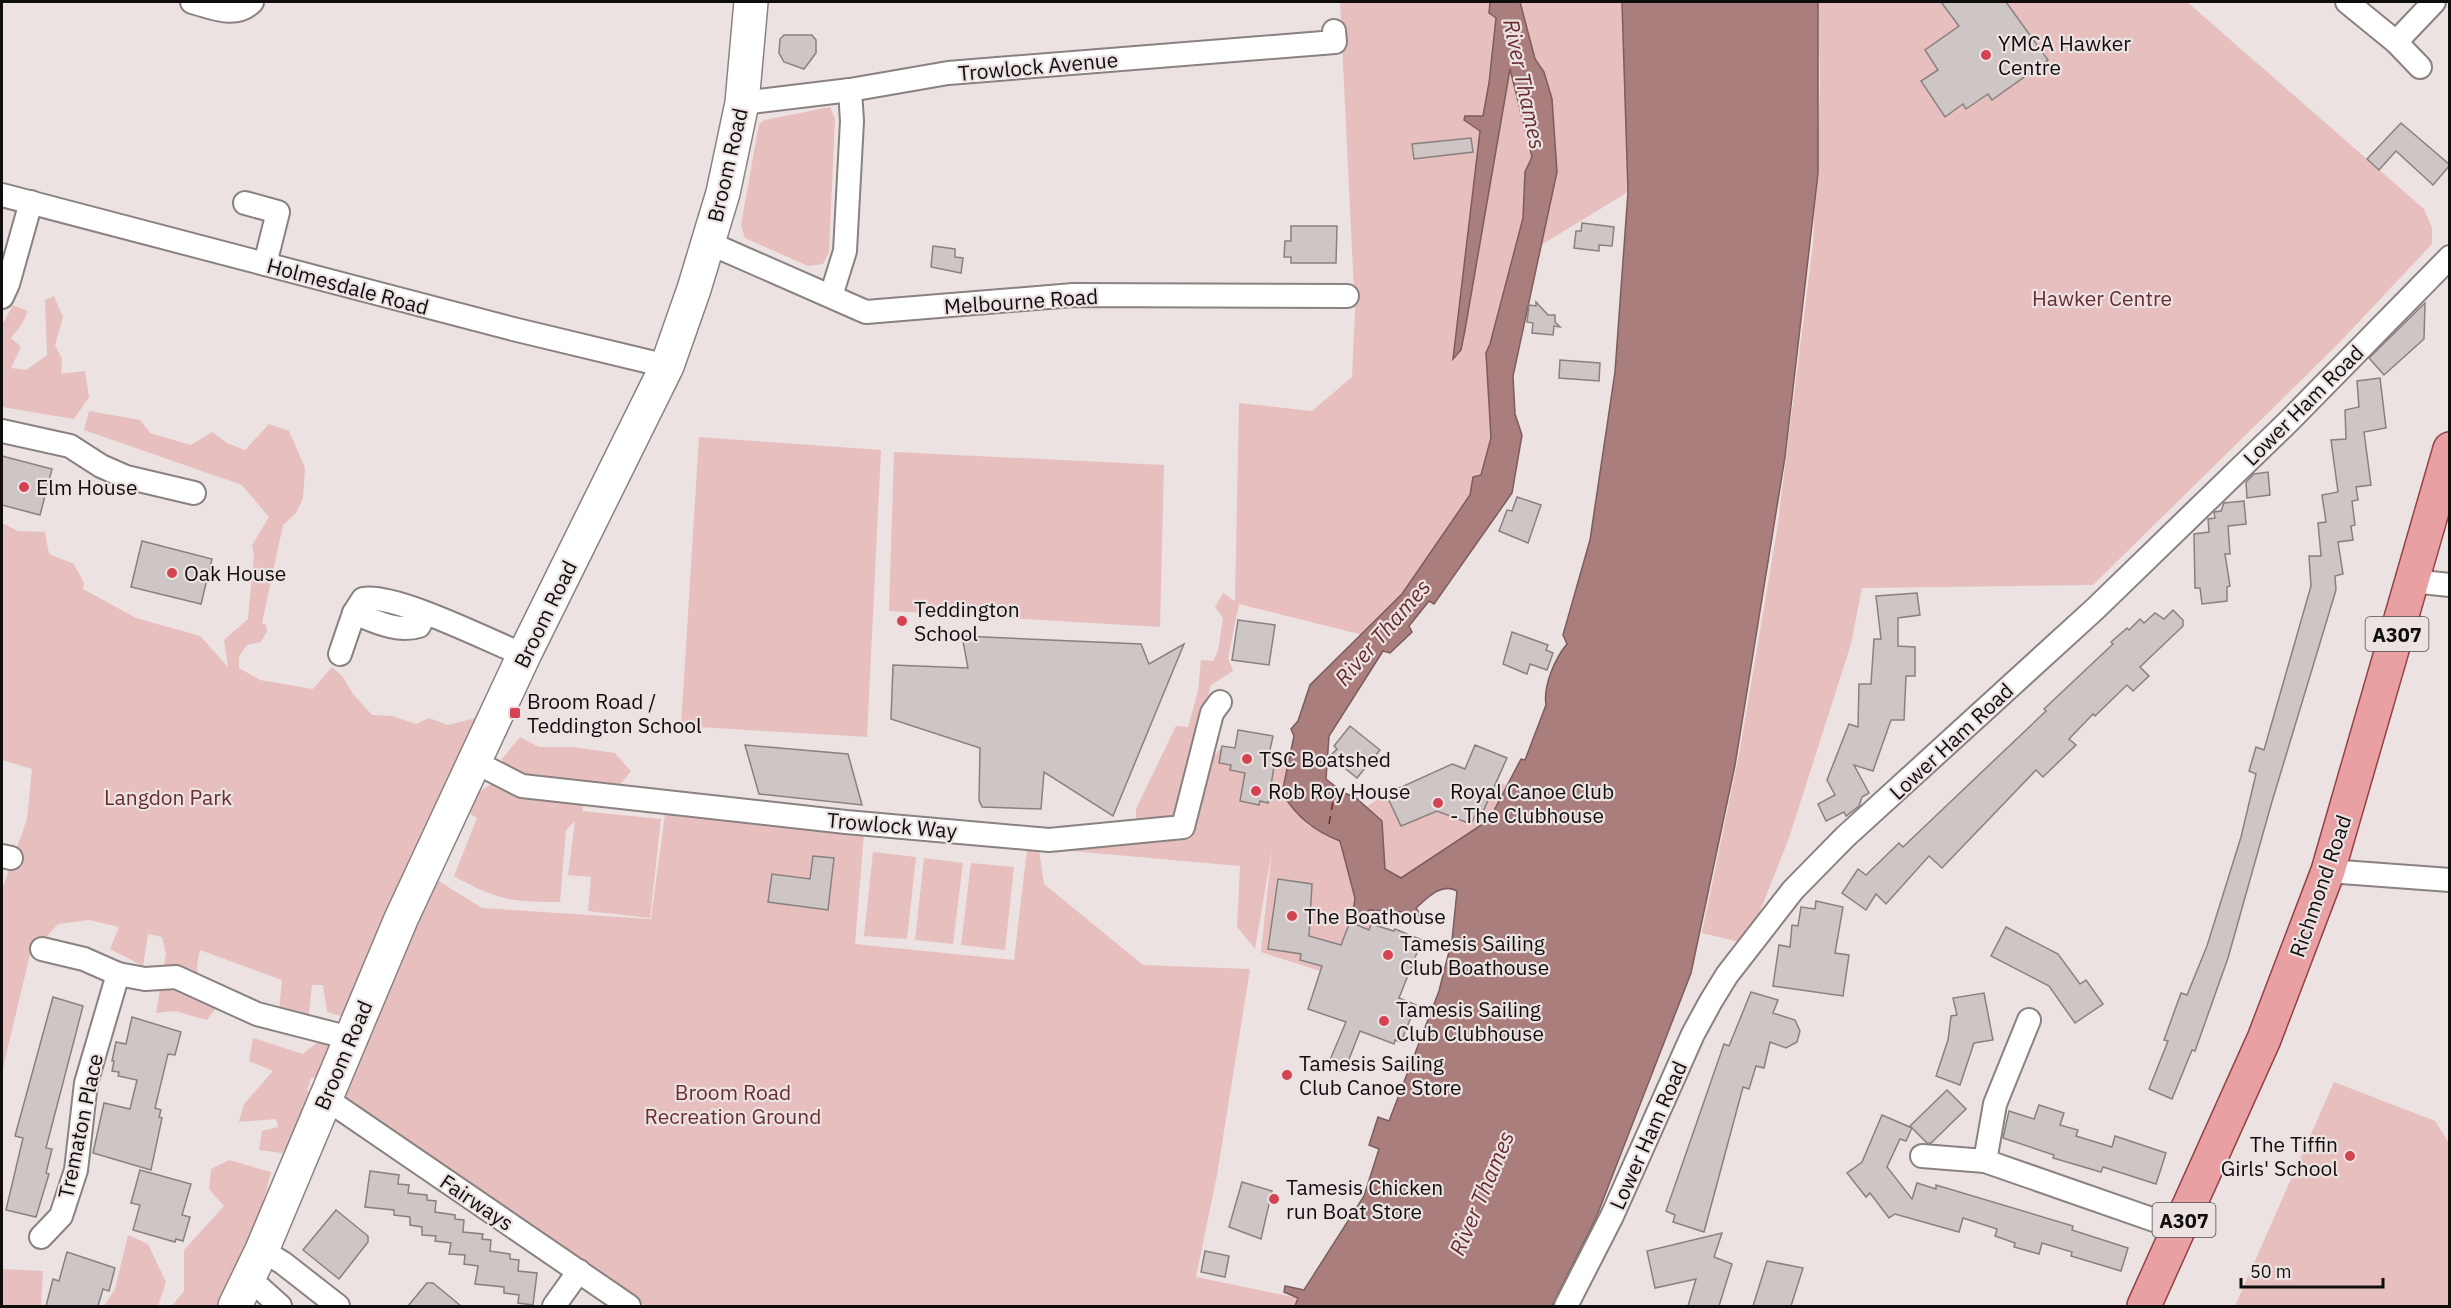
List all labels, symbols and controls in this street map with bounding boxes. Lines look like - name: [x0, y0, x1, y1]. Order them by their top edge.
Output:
- water label: River Thames: [1497, 16, 1553, 152]
- place label: YMCA Hawker Centre: [1998, 29, 2131, 81]
- street label: Trowlock Avenue: [957, 45, 1119, 87]
- marker: YMCA Hawker Centre: [1979, 48, 1993, 62]
- street label: Broom Road: [700, 105, 754, 225]
- street label: Holmesdale Road: [264, 251, 432, 321]
- street label: Melbourne Road: [943, 282, 1099, 320]
- park label: Hawker Centre: [2032, 284, 2172, 312]
- street label: Lower Ham Road: [2237, 339, 2369, 471]
- place label: Elm House: [36, 473, 138, 501]
- marker: Elm House: [17, 480, 31, 494]
- street label: Broom Road: [507, 556, 583, 672]
- place label: Oak House: [184, 559, 286, 587]
- marker: Oak House: [165, 566, 179, 580]
- water label: River Thames: [1328, 573, 1436, 691]
- place label: Teddington School: [914, 595, 1020, 647]
- marker: Teddington School: [895, 614, 909, 628]
- road number: A307: [2366, 617, 2428, 651]
- street label: Lower Ham Road: [1883, 676, 2019, 806]
- place label: Broom Road / Teddington School: [527, 687, 702, 739]
- marker: Broom Road / Teddington School: [508, 706, 522, 720]
- place label: TSC Boatshed: [1259, 745, 1391, 773]
- marker: TSC Boatshed: [1240, 752, 1254, 766]
- place label: Rob Roy House: [1268, 777, 1411, 805]
- place label: Royal Canoe Club - The Clubhouse: [1450, 777, 1614, 829]
- park label: Langdon Park: [104, 783, 232, 811]
- marker: Rob Roy House: [1249, 784, 1263, 798]
- marker: Royal Canoe Club - The Clubhouse: [1431, 796, 1445, 810]
- street label: Trowlock Way: [826, 805, 959, 845]
- street label: Richmond Road: [2283, 811, 2357, 961]
- place label: The Boathouse: [1304, 902, 1446, 930]
- marker: The Boathouse: [1285, 909, 1299, 923]
- place label: Tamesis Sailing Club Boathouse: [1400, 929, 1549, 981]
- marker: Tamesis Sailing Club Boathouse: [1381, 948, 1395, 962]
- place label: Tamesis Sailing Club Clubhouse: [1396, 995, 1544, 1047]
- street label: Broom Road: [307, 996, 379, 1114]
- marker: Tamesis Sailing Club Clubhouse: [1377, 1014, 1391, 1028]
- place label: Tamesis Sailing Club Canoe Store: [1299, 1049, 1462, 1101]
- street label: Trematon Place: [51, 1051, 109, 1201]
- street label: Lower Ham Road: [1603, 1056, 1693, 1214]
- marker: Tamesis Sailing Club Canoe Store: [1280, 1068, 1294, 1082]
- park label: Broom Road Recreation Ground: [645, 1078, 821, 1130]
- water label: River Thames: [1442, 1126, 1520, 1260]
- place label: The Tiffin Girls' School: [2221, 1130, 2338, 1182]
- marker: The Tiffin Girls' School: [2343, 1149, 2357, 1163]
- street label: Fairways: [435, 1167, 519, 1237]
- place label: Tamesis Chicken run Boat Store: [1286, 1173, 1443, 1225]
- marker: Tamesis Chicken run Boat Store: [1267, 1192, 1281, 1206]
- road number: A307: [2152, 1203, 2216, 1237]
- scale bar: [2241, 1251, 2384, 1289]
- text: 50 m: [2250, 1260, 2292, 1283]

